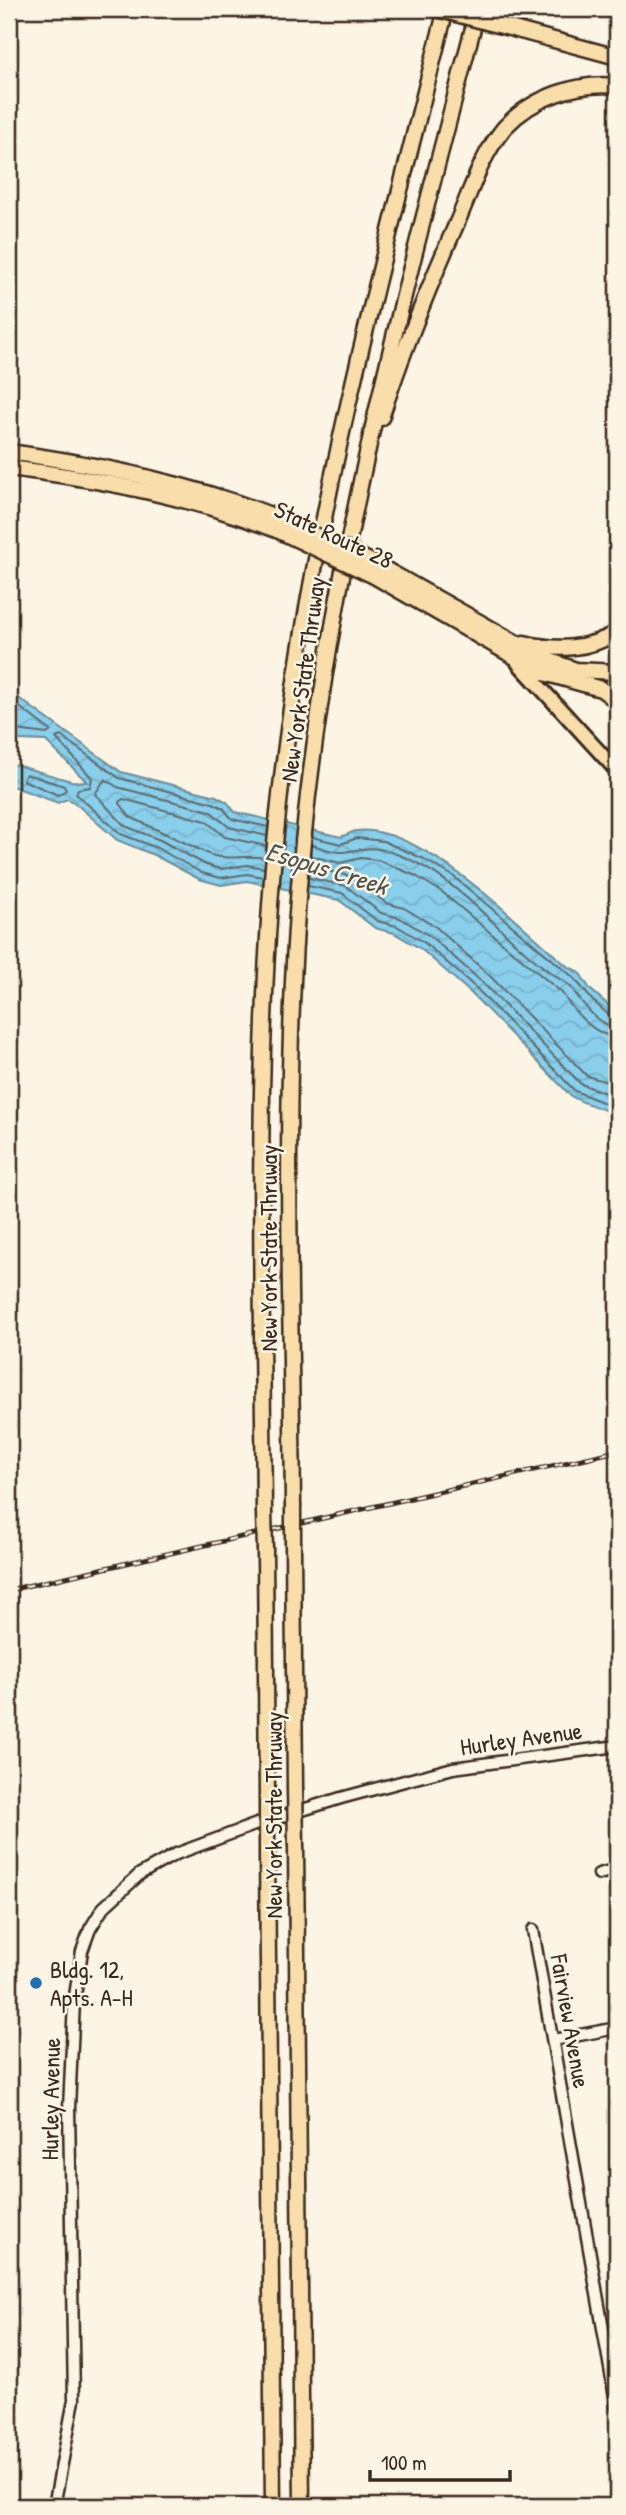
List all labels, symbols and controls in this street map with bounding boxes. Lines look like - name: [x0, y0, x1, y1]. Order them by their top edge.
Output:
- street label: State Route 28: [270, 493, 398, 575]
- street label: New York State Thruway: [272, 574, 332, 784]
- water label: Esopus Creek: [262, 833, 394, 905]
- street label: New York State Thruway: [252, 1145, 284, 1351]
- street label: New York State Thruway: [257, 1712, 289, 1918]
- street label: Hurley Avenue: [458, 1714, 584, 1762]
- street label: Fairview Avenue: [543, 1951, 599, 2091]
- place label: Bldg. 12, Apts. A-H: [50, 1953, 133, 2013]
- marker: Bldg. 12, Apts. A-H: [28, 1975, 44, 1991]
- street label: Hurley Avenue: [33, 2037, 67, 2161]
- scale bar: [370, 2438, 510, 2482]
- text: 100 m: [381, 2448, 427, 2477]

